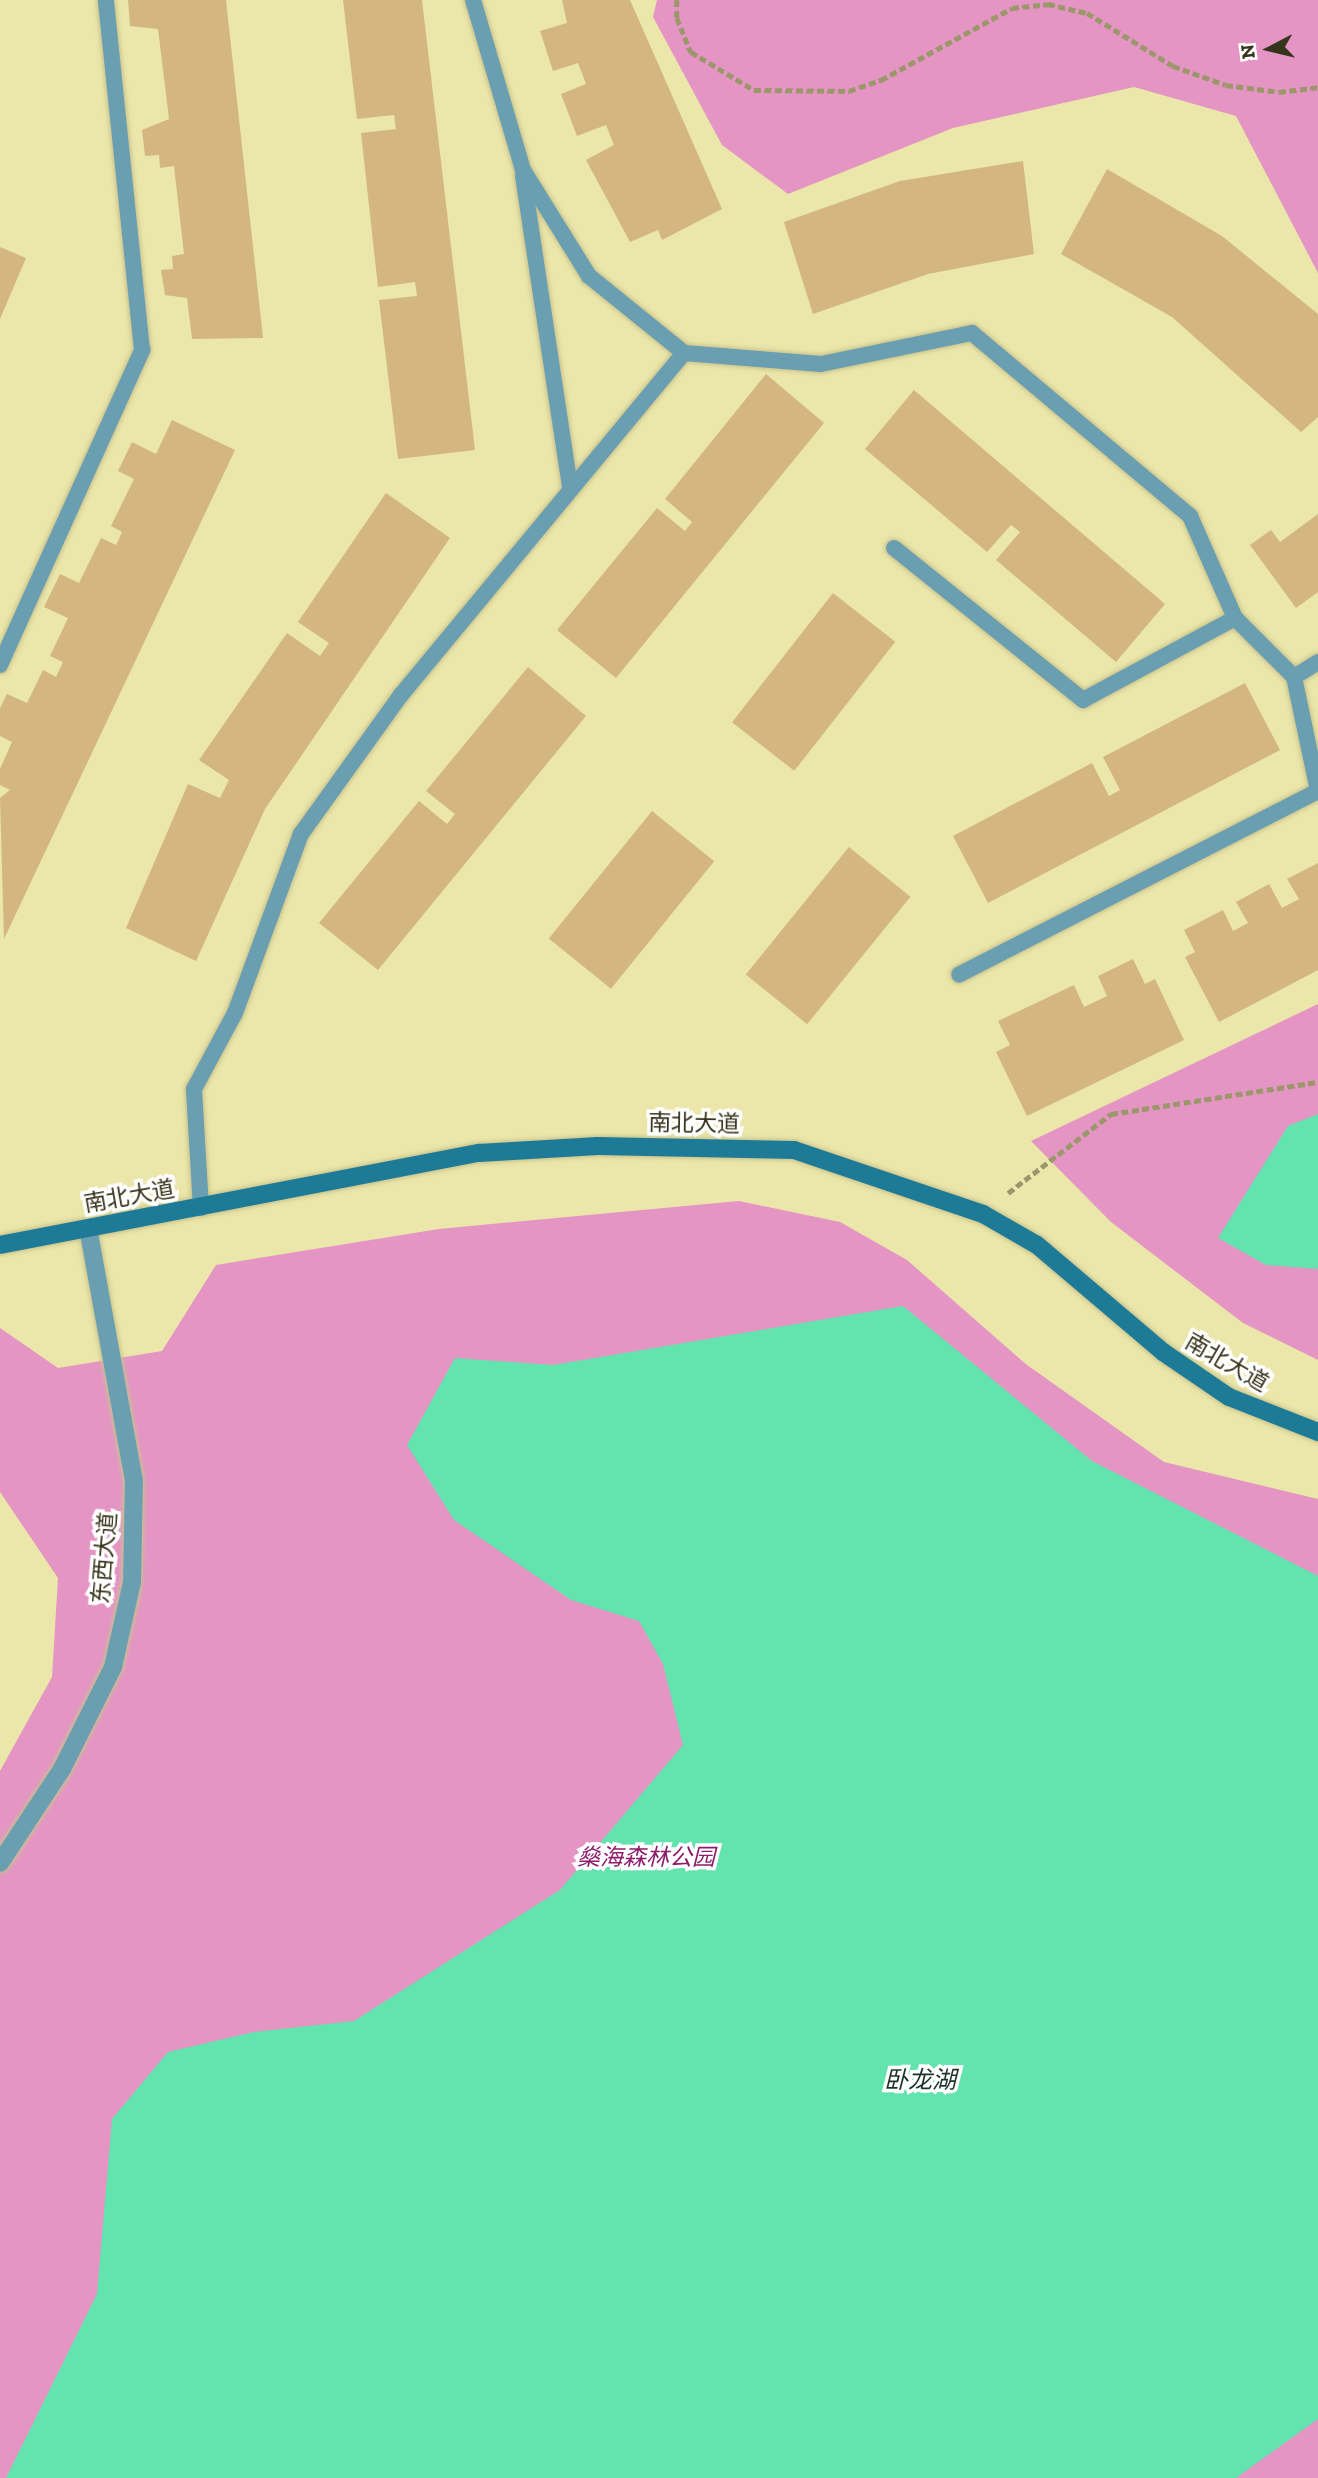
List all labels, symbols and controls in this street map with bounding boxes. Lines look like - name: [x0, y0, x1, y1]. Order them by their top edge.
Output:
- north arrow: [1234, 14, 1304, 84]
- text: N: [1235, 43, 1260, 60]
- street label: 南北大道: [648, 1108, 740, 1138]
- street label: 南北大道: [81, 1174, 177, 1218]
- street label: 南北大道: [1180, 1327, 1274, 1397]
- street label: 东西大道: [86, 1511, 122, 1605]
- park label: 燊海森林公园: [577, 1843, 715, 1871]
- water label: 卧龙湖: [884, 2066, 956, 2094]

